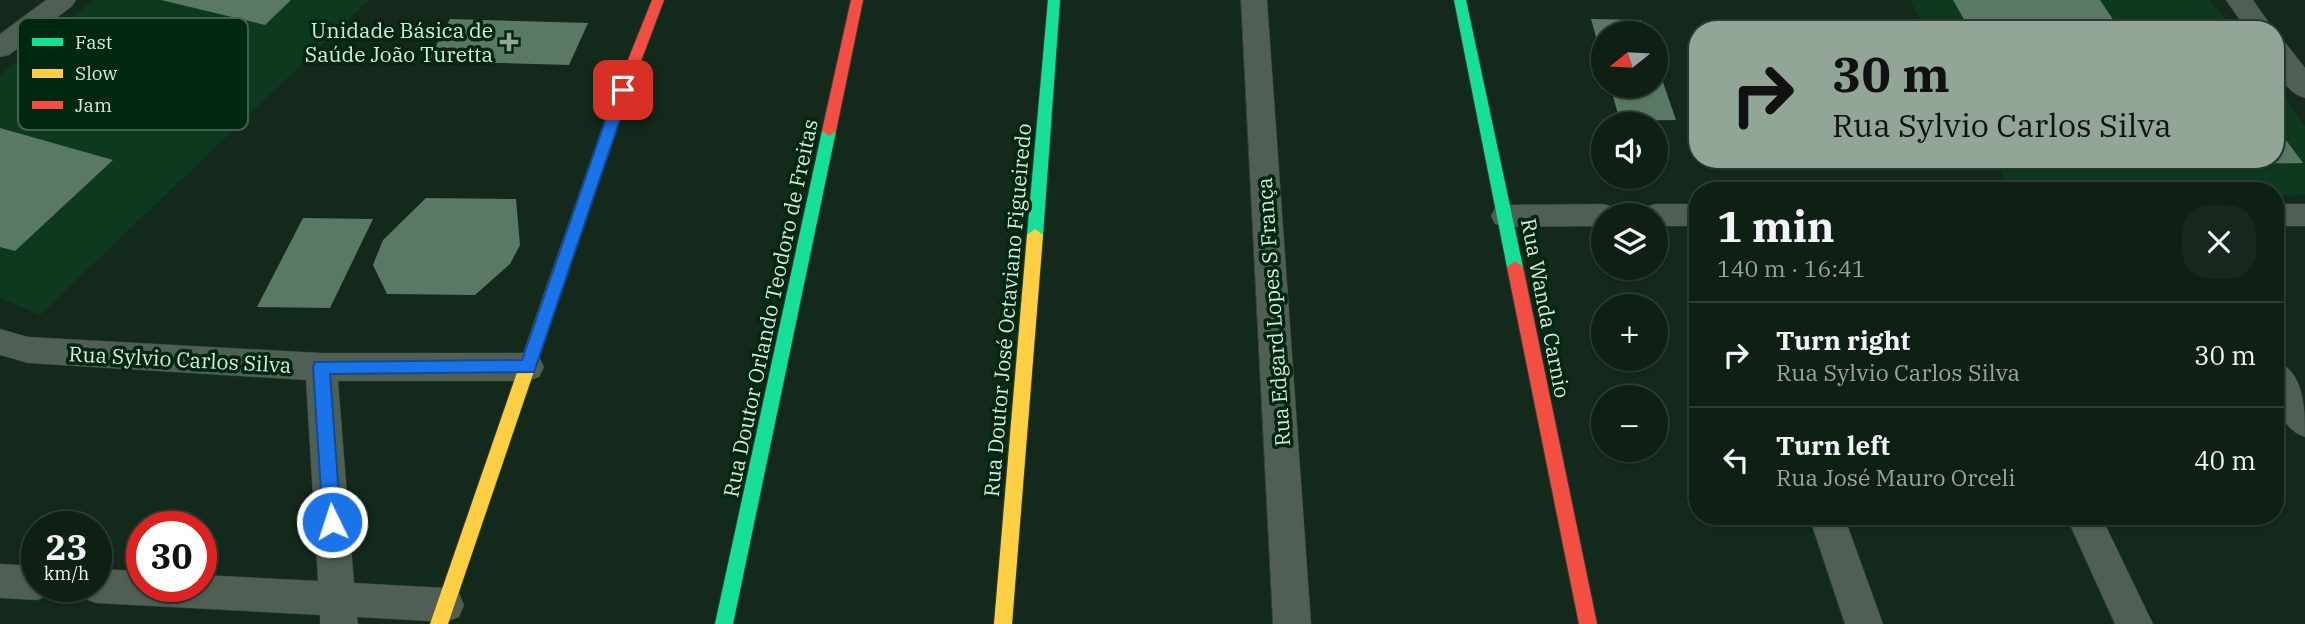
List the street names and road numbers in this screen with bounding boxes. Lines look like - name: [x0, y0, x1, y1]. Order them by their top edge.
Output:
- street label: Rua Doutor Orlando Teodoro de Freitas: [716, 116, 824, 500]
- street label: Rua Doutor José Octaviano Figueiredo: [977, 122, 1037, 498]
- street label: Rua Edgard Lopes S França: [1250, 177, 1296, 447]
- street label: Rua Wanda Carnio: [1515, 216, 1577, 400]
- street label: Rua Sylvio Carlos Silva: [68, 339, 292, 379]

